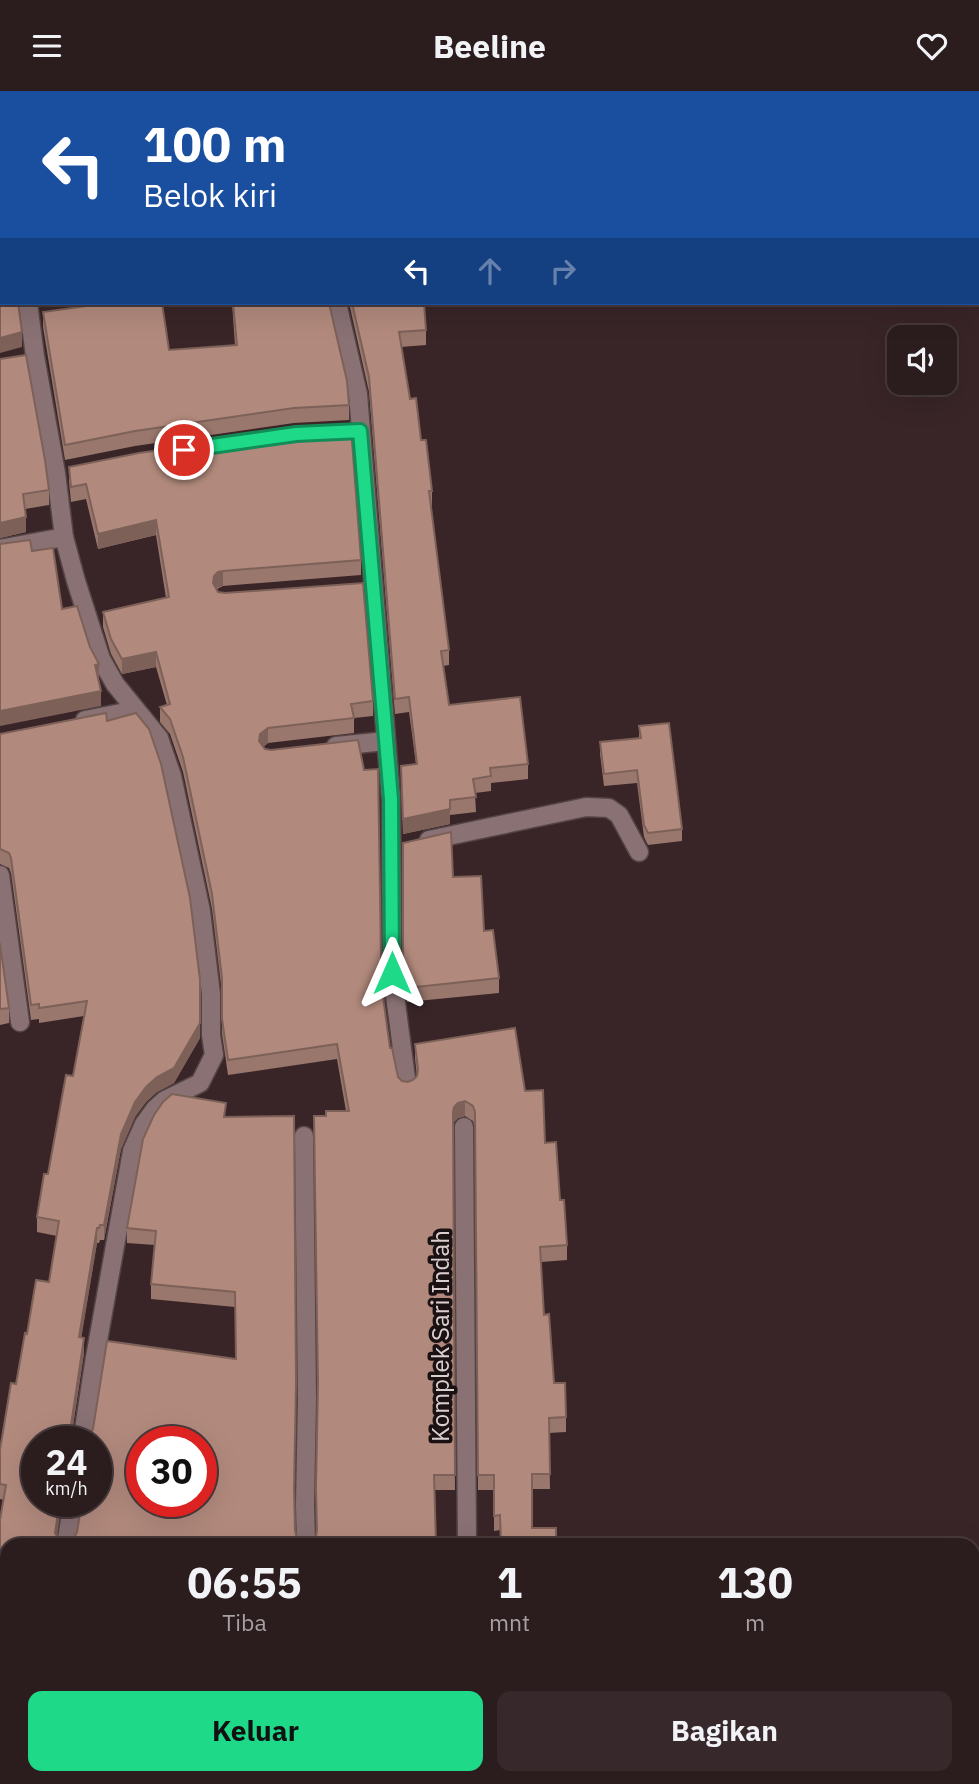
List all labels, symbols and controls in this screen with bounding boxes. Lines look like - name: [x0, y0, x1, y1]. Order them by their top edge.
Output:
- text: Beeline: [433, 25, 546, 67]
- icon: menu: [28, 27, 66, 65]
- icon: heart: [913, 27, 951, 65]
- text: 100 m: [143, 112, 287, 175]
- icon: left: [28, 119, 119, 210]
- text: Belok kiri: [143, 174, 277, 216]
- icon: left: [398, 252, 436, 290]
- icon: ahead: [471, 252, 509, 290]
- icon: right: [544, 252, 582, 290]
- map controls: [887, 325, 957, 395]
- button: sound: [887, 325, 957, 395]
- pin: [154, 420, 214, 480]
- icon: arrive: [165, 431, 203, 469]
- position arrow: [355, 936, 429, 1010]
- street label: Komplek Sari Indah: [424, 1230, 456, 1442]
- speed limit sign: 30: [126, 1426, 217, 1517]
- text: 24: [45, 1439, 88, 1485]
- text: km/h: [45, 1477, 88, 1500]
- text: 06:55: [187, 1555, 302, 1610]
- text: 1: [497, 1555, 522, 1610]
- text: 130: [717, 1555, 793, 1610]
- text: Tiba: [222, 1607, 267, 1637]
- text: mnt: [489, 1607, 530, 1637]
- text: m: [745, 1607, 765, 1637]
- button: Keluar: [28, 1691, 483, 1771]
- button: Bagikan: [497, 1691, 952, 1771]

